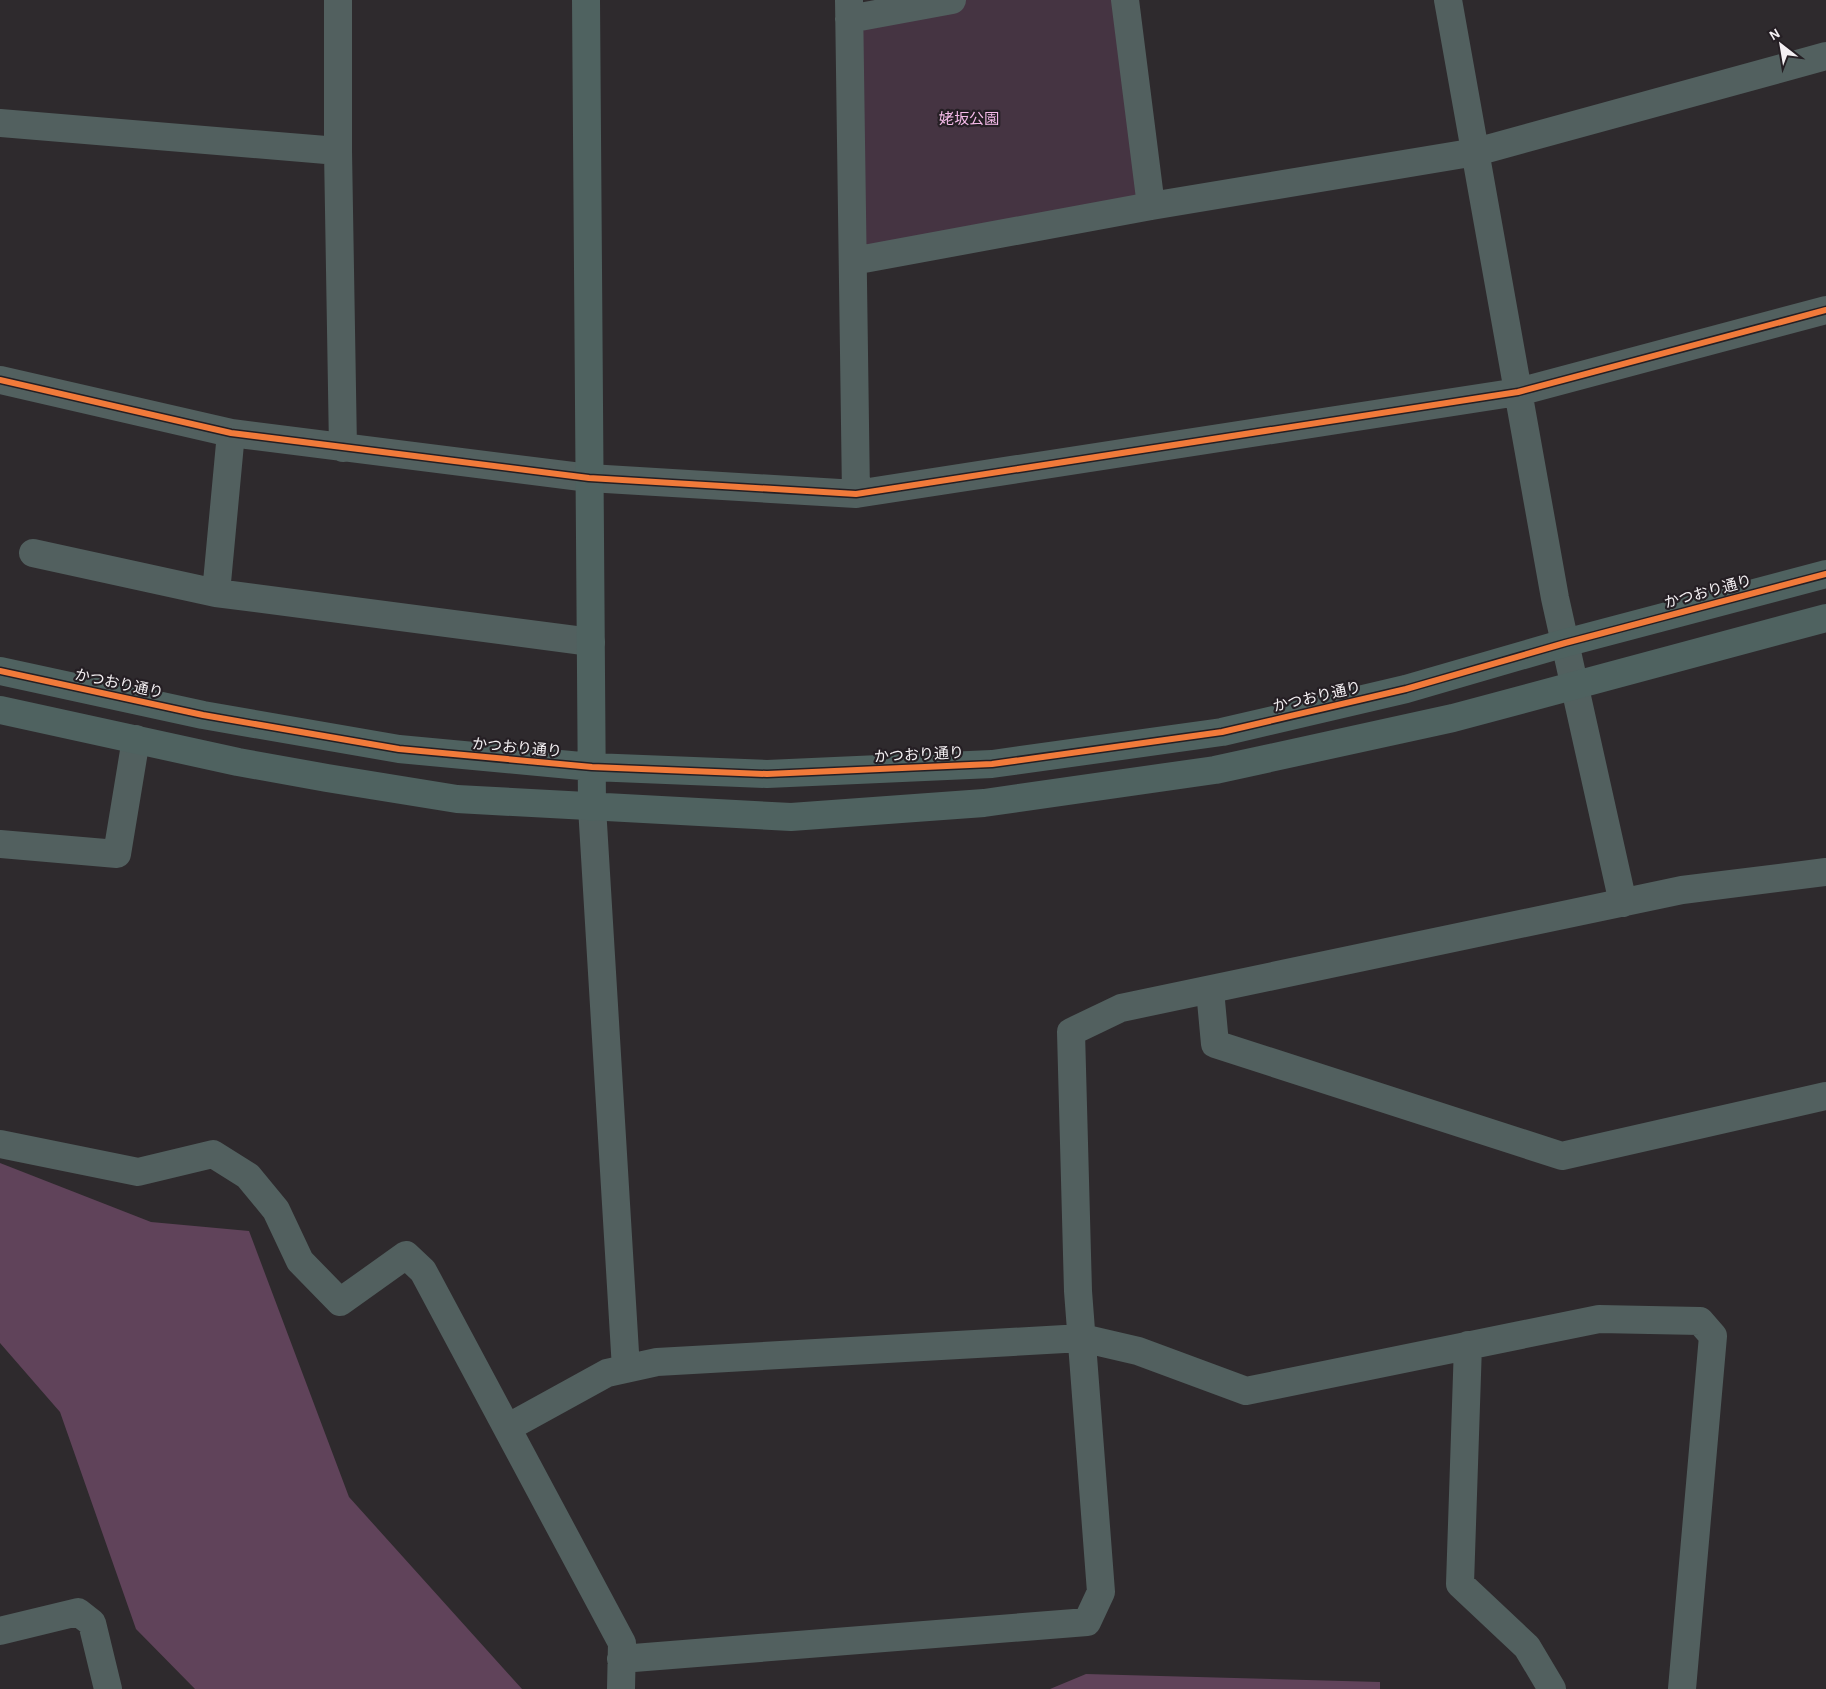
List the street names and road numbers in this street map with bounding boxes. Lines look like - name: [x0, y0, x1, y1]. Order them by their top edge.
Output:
- street label: かつおり通り: [1662, 572, 1753, 611]
- street label: かつおり通り: [73, 666, 165, 701]
- street label: かつおり通り: [1271, 679, 1363, 714]
- street label: かつおり通り: [472, 736, 563, 759]
- street label: かつおり通り: [874, 744, 964, 765]

